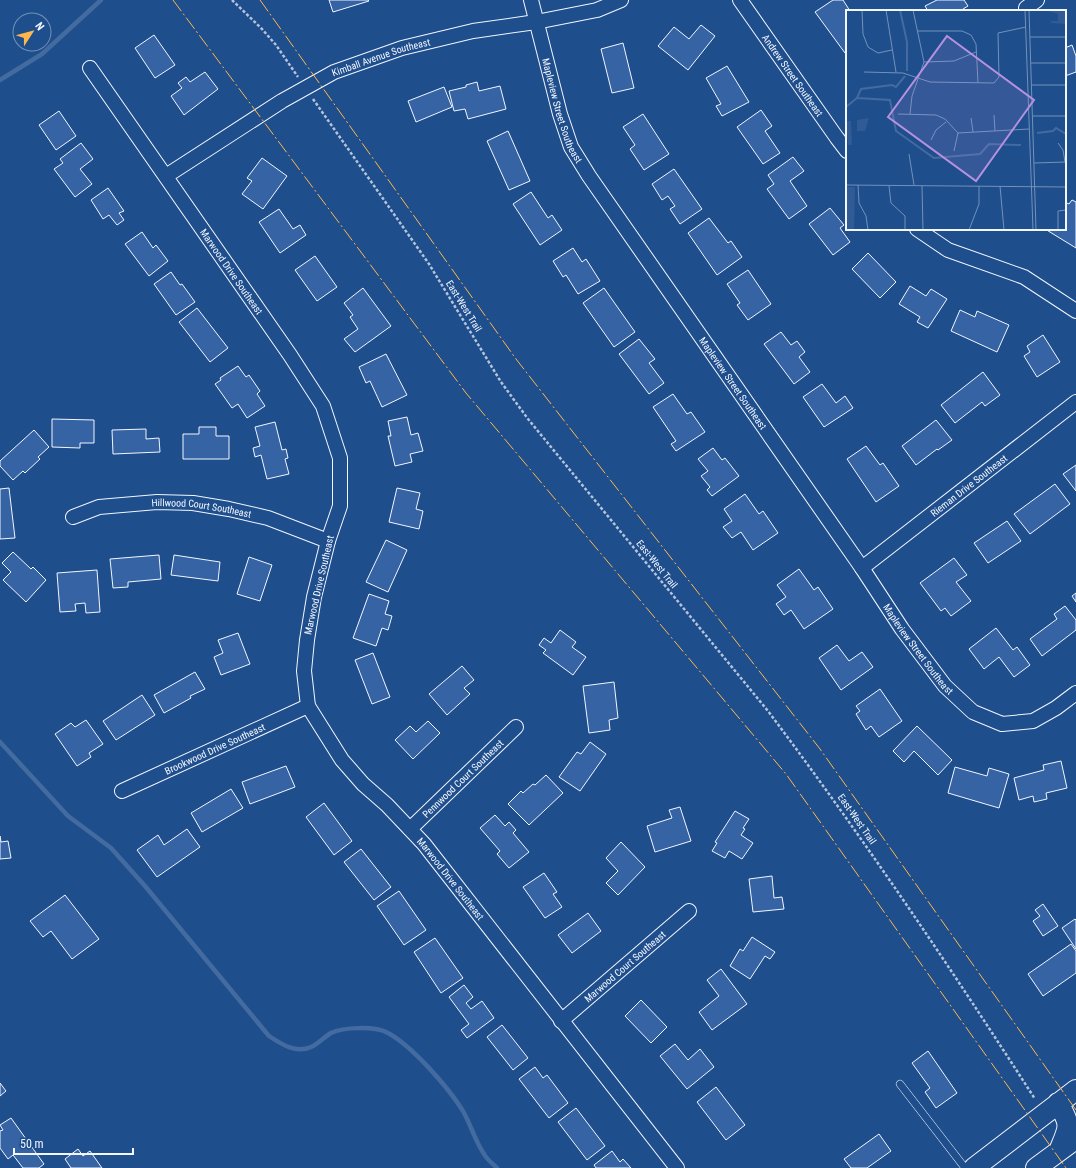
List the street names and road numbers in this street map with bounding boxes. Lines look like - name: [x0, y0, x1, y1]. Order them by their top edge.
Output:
- street label: Andrew Street Southeast: [760, 32, 826, 118]
- street label: Kimball Avenue Southeast: [330, 36, 431, 78]
- street label: Mapleview Street Southeast: [540, 57, 585, 165]
- street label: Marwood Drive Southeast: [198, 227, 265, 316]
- street label: East-West Trail: [444, 278, 484, 334]
- street label: Mapleview Street Southeast: [697, 335, 769, 431]
- street label: Rieman Drive Southeast: [928, 452, 1009, 518]
- street label: Hillwood Court Southeast: [151, 496, 253, 520]
- street label: Marwood Drive Southeast: [302, 534, 336, 636]
- street label: East-West Trail: [634, 538, 680, 590]
- street label: Mapleview Street Southeast: [881, 602, 956, 696]
- street label: Brookwood Drive Southeast: [163, 721, 267, 776]
- street label: Pennwood Court Southeast: [420, 737, 505, 820]
- street label: East-West Trail: [836, 792, 878, 846]
- street label: Marwood Drive Southeast: [415, 835, 486, 922]
- street label: Marwood Court Southeast: [582, 928, 667, 1004]

